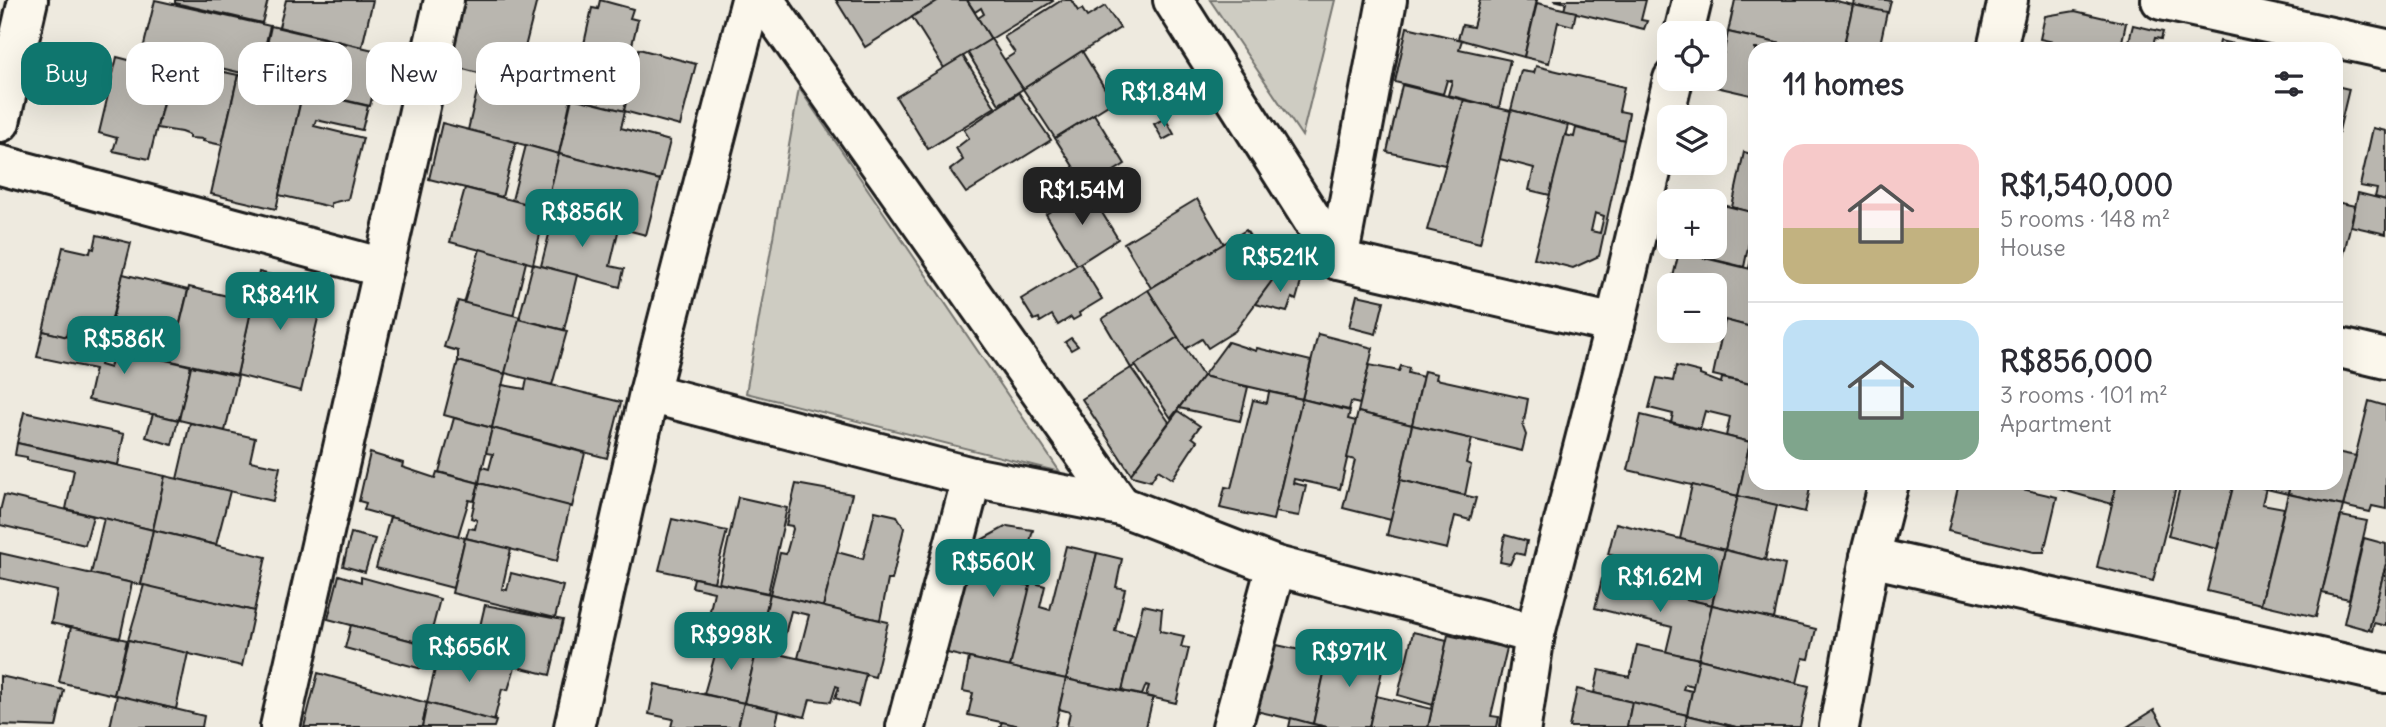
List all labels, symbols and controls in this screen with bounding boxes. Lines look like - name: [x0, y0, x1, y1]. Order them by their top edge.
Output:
- map controls: [1657, 21, 1727, 343]
- button: locate: [1657, 21, 1727, 91]
- chip: Buy: [21, 42, 112, 105]
- chip: Rent: [126, 42, 224, 105]
- chip: Filters: [238, 42, 352, 105]
- chip: New: [366, 42, 462, 105]
- chip: Apartment: [476, 42, 640, 105]
- text: 11 homes: [1783, 65, 1904, 103]
- icon: filters: [2270, 65, 2308, 103]
- pin: R$1.84M: [1099, 69, 1229, 129]
- text: R$1.84M: [1121, 77, 1207, 106]
- button: layers: [1657, 105, 1727, 175]
- text: R$1,540,000: [2000, 166, 2173, 204]
- pin: R$1.54M: [1017, 168, 1147, 227]
- icon: home: [1839, 172, 1923, 256]
- text: R$1.54M: [1039, 175, 1125, 204]
- button: +: [1657, 189, 1727, 259]
- pin: R$856K: [525, 190, 639, 249]
- text: R$856K: [541, 197, 623, 226]
- text: 5 rooms · 148 m²: [2000, 204, 2170, 233]
- text: House: [2000, 233, 2066, 262]
- pin: R$521K: [1223, 234, 1337, 294]
- text: R$521K: [1242, 242, 1318, 271]
- pin: R$841K: [223, 272, 337, 332]
- button: −: [1657, 273, 1727, 343]
- text: R$841K: [241, 280, 319, 309]
- pin: R$586K: [67, 316, 181, 376]
- text: R$586K: [83, 324, 165, 353]
- text: R$856,000: [2000, 342, 2153, 380]
- icon: home: [1839, 348, 1923, 432]
- text: 3 rooms · 101 m²: [2000, 380, 2168, 409]
- text: Apartment: [2000, 409, 2112, 438]
- pin: R$560K: [936, 540, 1050, 599]
- text: R$560K: [951, 547, 1035, 576]
- pin: R$1.62M: [1595, 554, 1725, 614]
- text: R$1.62M: [1617, 562, 1703, 591]
- pin: R$998K: [674, 612, 788, 672]
- text: R$998K: [690, 620, 772, 649]
- pin: R$656K: [412, 624, 526, 684]
- pin: R$971K: [1292, 630, 1406, 689]
- text: R$656K: [428, 632, 510, 661]
- text: R$971K: [1311, 637, 1387, 666]

